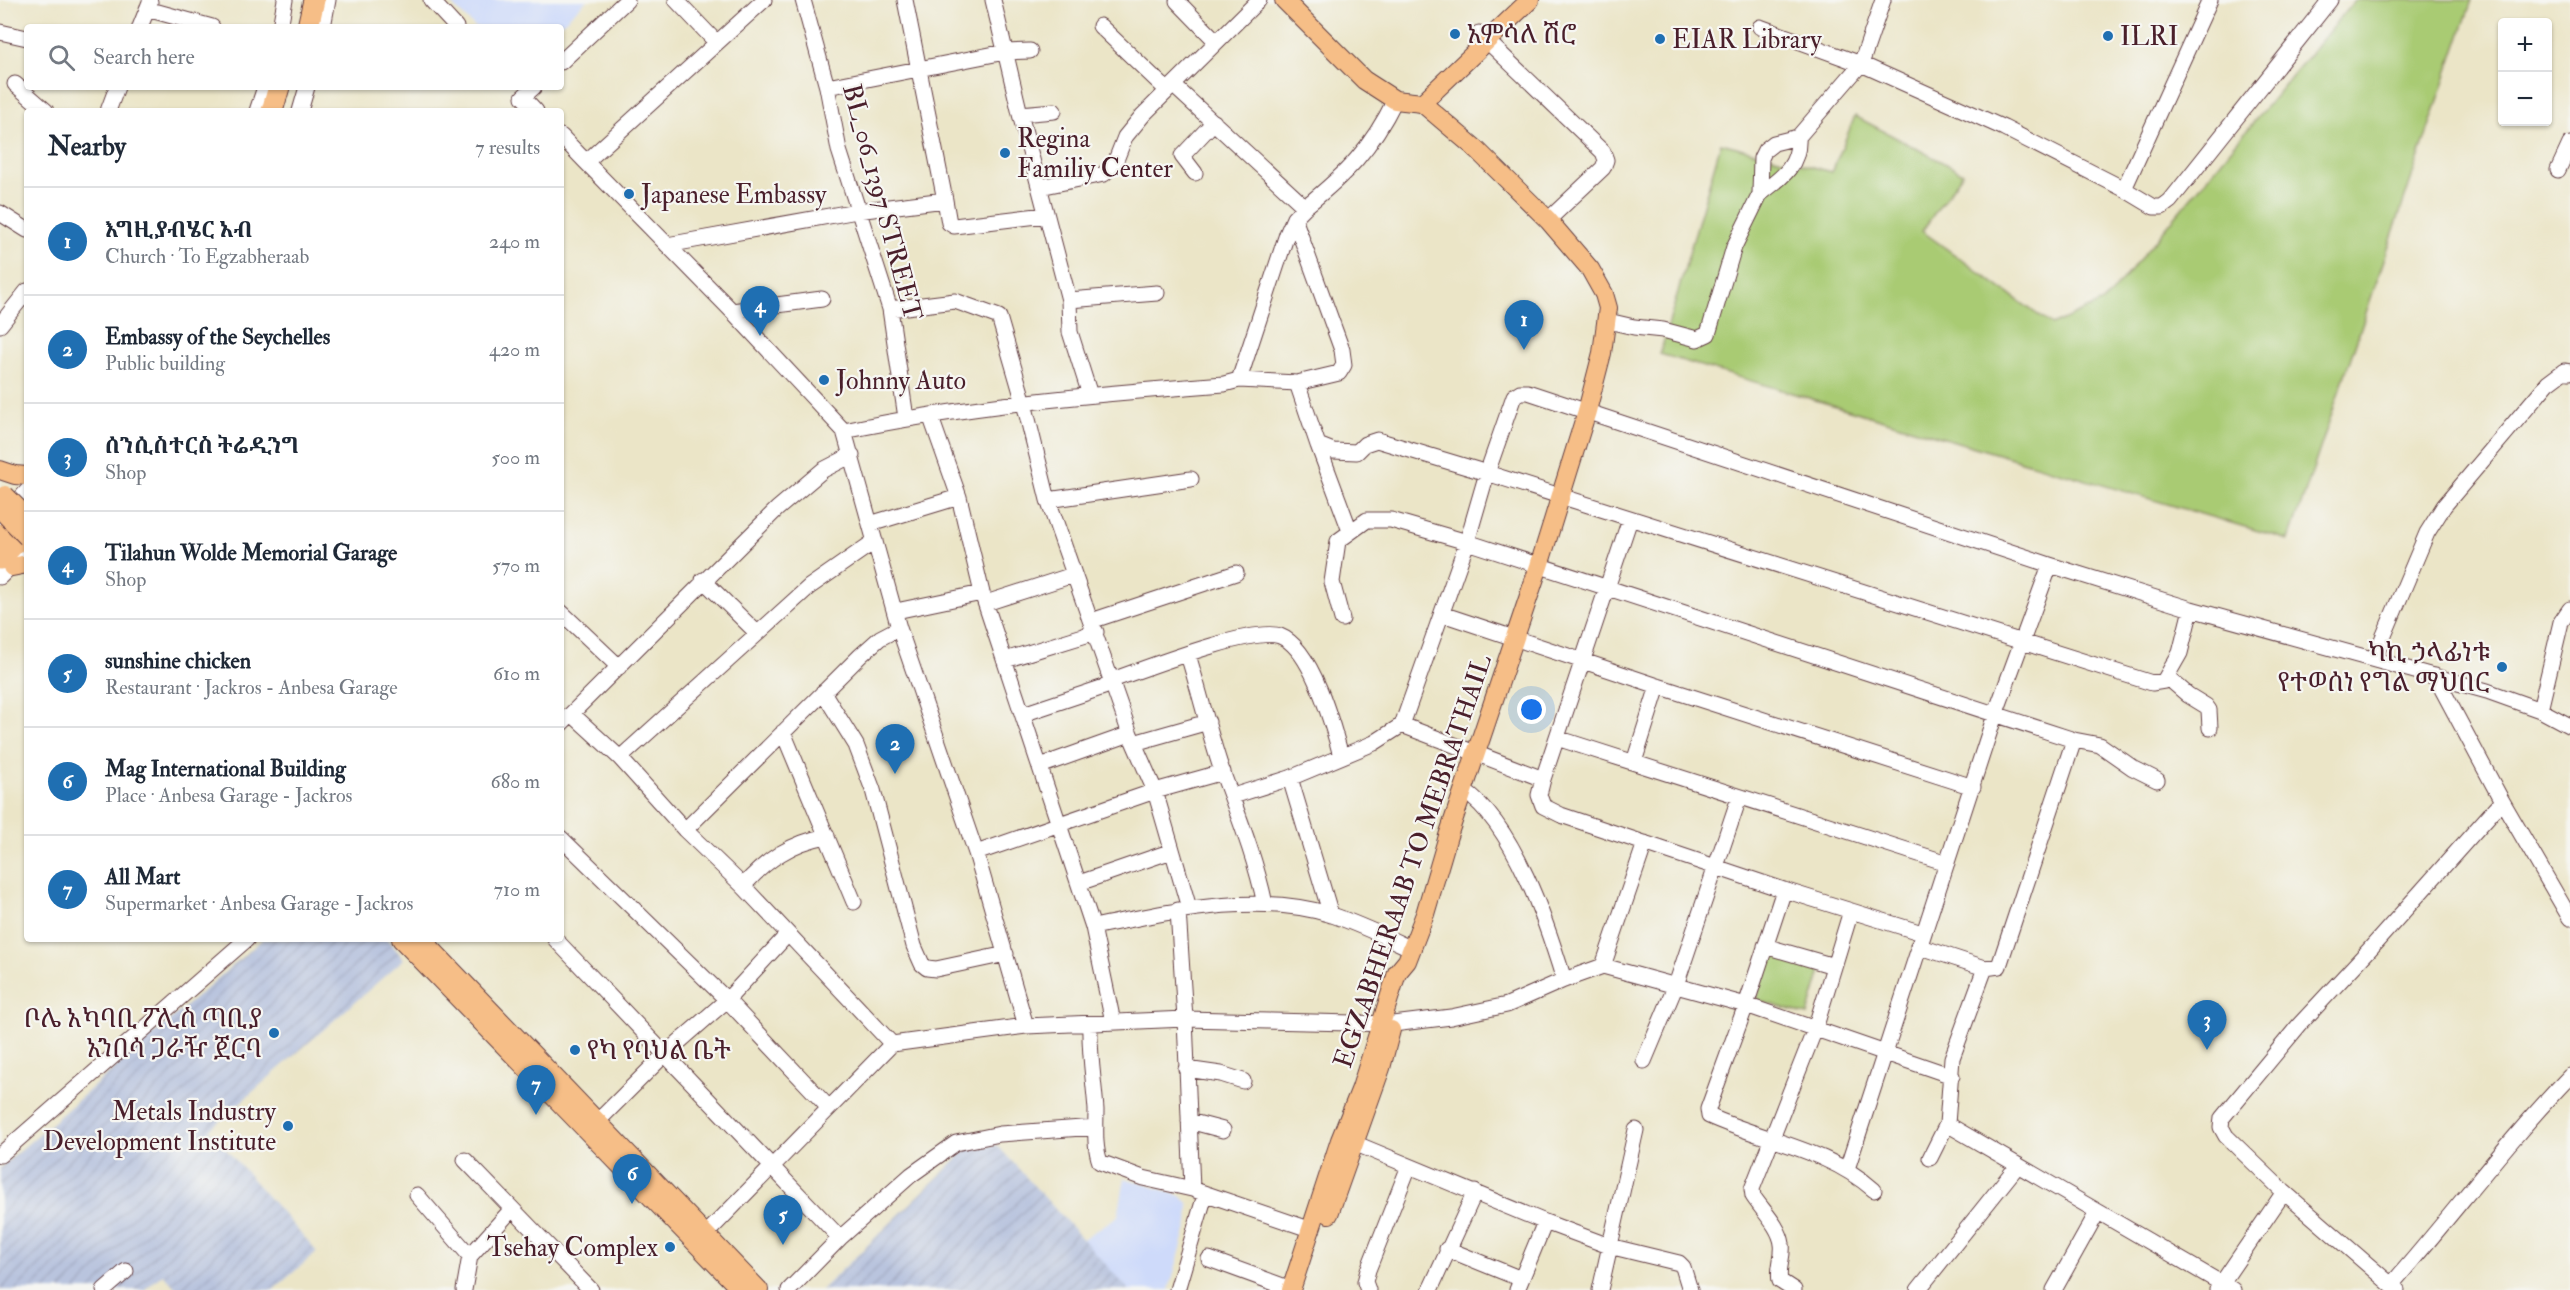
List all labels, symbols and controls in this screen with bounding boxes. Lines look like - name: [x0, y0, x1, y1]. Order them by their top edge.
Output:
- map controls: [2498, 18, 2552, 126]
- button: +: [2498, 18, 2552, 72]
- place label: አምሳለ ሽሮ: [1467, 19, 1577, 51]
- place label: ILRI: [2120, 21, 2178, 53]
- search box: [24, 24, 564, 90]
- place label: EIAR Library: [1672, 24, 1822, 56]
- marker: አምሳለ ሽሮ: [1448, 27, 1462, 41]
- marker: ILRI: [2101, 29, 2115, 43]
- marker: EIAR Library: [1653, 32, 1667, 46]
- icon: search: [45, 41, 78, 74]
- text: Search here: [93, 43, 195, 71]
- button: −: [2498, 72, 2552, 126]
- street label: BL_06_1397 STREET: [835, 81, 929, 324]
- place label: Regina Familiy Center: [1017, 123, 1173, 185]
- text: Nearby: [48, 131, 126, 163]
- text: 7 results: [475, 135, 540, 160]
- marker: Regina Familiy Center: [998, 146, 1012, 160]
- place label: Japanese Embassy: [640, 179, 827, 212]
- marker: Japanese Embassy: [622, 187, 636, 201]
- text: እግዚያብሄር አብ: [105, 216, 252, 244]
- text: 1: [64, 229, 71, 254]
- text: 240 m: [489, 229, 540, 254]
- text: Church · To Egzabheraab: [105, 244, 309, 269]
- pin: 4: [740, 286, 780, 336]
- pin: 1: [1504, 300, 1544, 350]
- text: Embassy of the Seychelles: [105, 323, 330, 351]
- text: 2: [62, 337, 73, 362]
- text: 420 m: [489, 337, 540, 362]
- text: Public building: [105, 351, 225, 376]
- place label: Johnny Auto: [835, 365, 966, 397]
- marker: Johnny Auto: [817, 373, 831, 387]
- text: ሰንሲስተርስ ትሬዲንግ: [105, 432, 299, 460]
- text: 3: [64, 445, 71, 470]
- text: 500 m: [491, 445, 540, 470]
- text: Shop: [105, 460, 146, 485]
- text: Tilahun Wolde Memorial Garage: [105, 539, 397, 567]
- text: 4: [62, 553, 73, 578]
- text: 570 m: [492, 553, 540, 578]
- text: Shop: [105, 567, 146, 592]
- place label: ካኪ ኃላፊነቱ የተወሰነ የግል ማህበር: [2278, 637, 2490, 699]
- text: sunshine chicken: [105, 647, 251, 675]
- street label: EGZABHERAAB TO MEBRATHAIL: [1327, 650, 1499, 1072]
- marker: ካኪ ኃላፊነቱ የተወሰነ የግል ማህበር: [2495, 660, 2509, 674]
- text: 5: [63, 661, 72, 686]
- text: 610 m: [493, 661, 540, 686]
- text: Restaurant · Jackros - Anbesa Garage: [105, 675, 398, 700]
- your location: [1517, 695, 1546, 724]
- pin: 2: [876, 724, 914, 774]
- text: Mag International Building: [105, 755, 346, 783]
- text: 6: [62, 769, 73, 794]
- text: 680 m: [491, 769, 540, 794]
- text: Place · Anbesa Garage - Jackros: [105, 783, 352, 808]
- text: All Mart: [105, 863, 180, 891]
- text: 7: [63, 877, 72, 902]
- text: 710 m: [494, 877, 540, 902]
- text: Supermarket · Anbesa Garage - Jackros: [105, 891, 413, 916]
- pin: 3: [2188, 1000, 2226, 1050]
- place label: ቦሌ አካባቢ ፖሊስ ጣቢያ አንበሳ ጋራዥ ጀርባ: [24, 1003, 262, 1065]
- marker: ቦሌ አካባቢ ፖሊስ ጣቢያ አንበሳ ጋራዥ ጀርባ: [267, 1026, 281, 1040]
- place label: የካ የባህል ቤት: [587, 1035, 731, 1067]
- marker: የካ የባህል ቤት: [568, 1043, 582, 1057]
- pin: 7: [516, 1066, 556, 1115]
- place label: Metals Industry Development Institute: [43, 1096, 277, 1159]
- marker: Metals Industry Development Institute: [281, 1119, 295, 1133]
- pin: 6: [612, 1154, 652, 1204]
- pin: 5: [764, 1196, 802, 1245]
- place label: Tsehay Complex: [487, 1232, 658, 1265]
- marker: Tsehay Complex: [663, 1240, 677, 1254]

